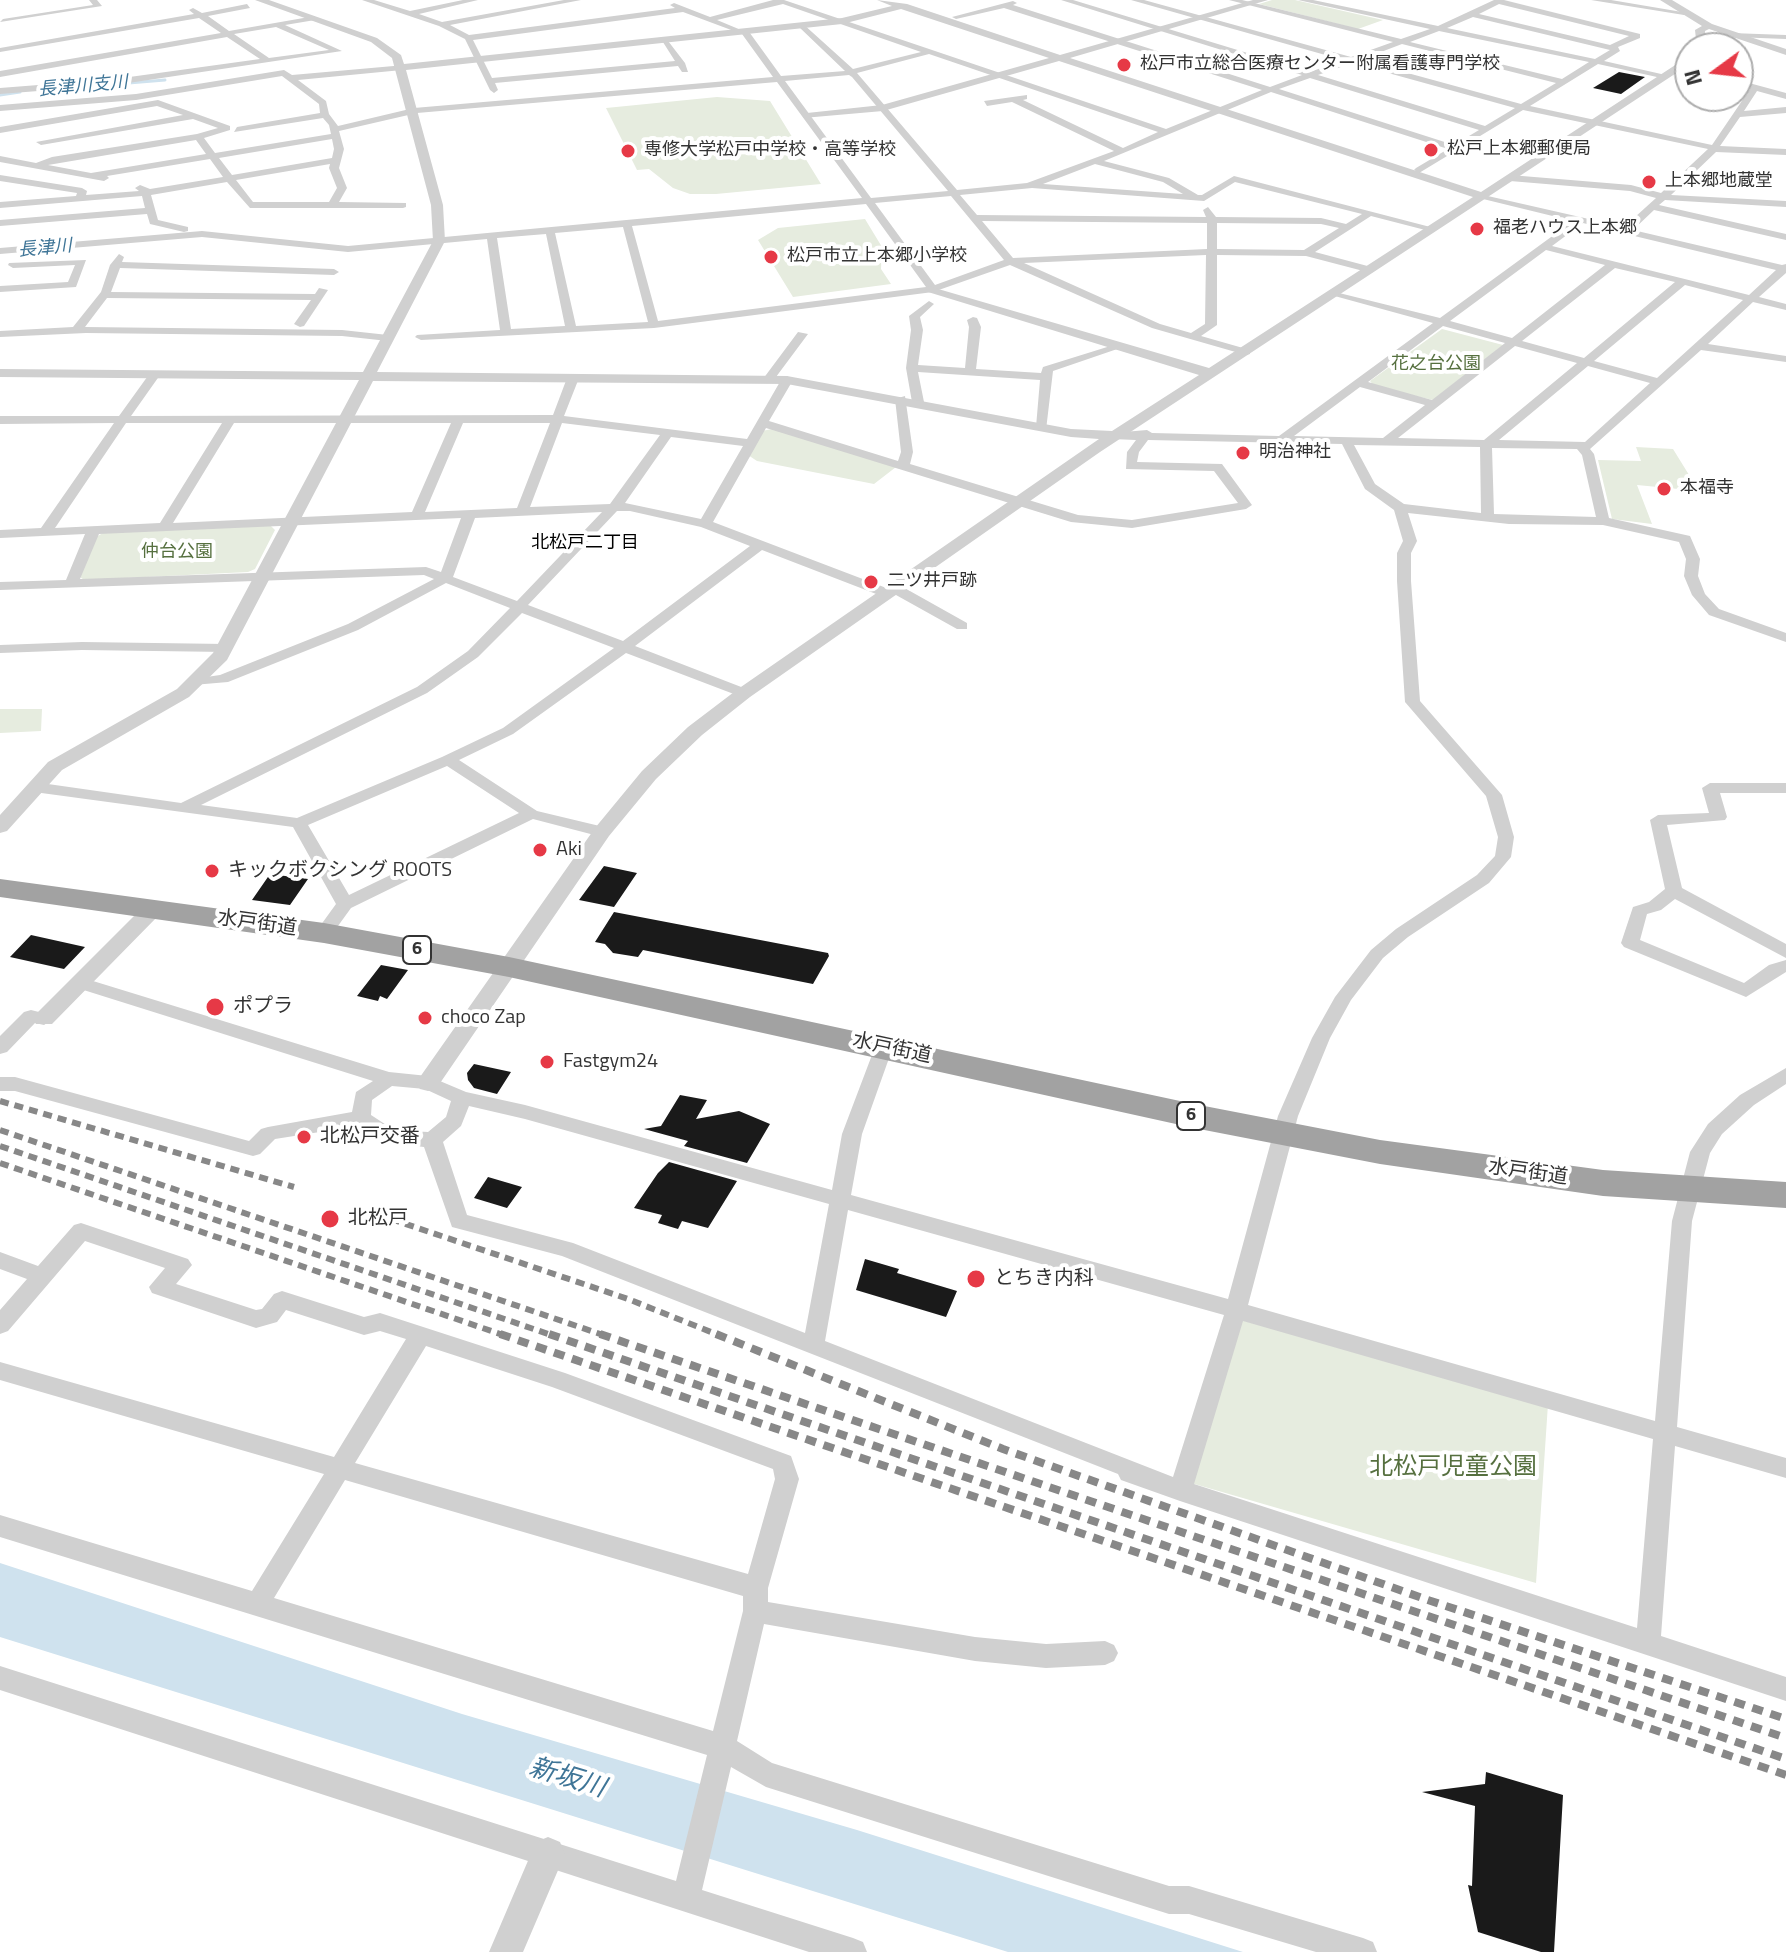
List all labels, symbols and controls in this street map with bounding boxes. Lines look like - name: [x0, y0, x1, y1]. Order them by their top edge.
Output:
- north arrow: [1674, 32, 1754, 112]
- place label: 松戸市立総合医療センター附属看護専門学校: [1140, 54, 1500, 76]
- marker: 松戸市立総合医療センター附属看護専門学校: [1115, 56, 1133, 74]
- text: N: [1674, 66, 1711, 89]
- water label: 長津川支川: [37, 72, 129, 102]
- place label: 松戸上本郷郵便局: [1447, 139, 1591, 161]
- place label: 専修大学松戸中学校・高等学校: [644, 140, 896, 162]
- marker: 松戸上本郷郵便局: [1422, 141, 1440, 159]
- marker: 専修大学松戸中学校・高等学校: [619, 142, 637, 160]
- place label: 上本郷地蔵堂: [1665, 171, 1773, 193]
- marker: 上本郷地蔵堂: [1640, 173, 1658, 191]
- place label: 福老ハウス上本郷: [1493, 218, 1637, 240]
- marker: 福老ハウス上本郷: [1468, 220, 1486, 238]
- water label: 長津川: [17, 236, 73, 262]
- place label: 松戸市立上本郷小学校: [787, 246, 967, 268]
- marker: 松戸市立上本郷小学校: [762, 248, 780, 266]
- park label: 花之台公園: [1391, 354, 1481, 376]
- place label: 明治神社: [1259, 442, 1331, 464]
- marker: 明治神社: [1234, 444, 1252, 462]
- place label: 本福寺: [1680, 478, 1734, 500]
- marker: 本福寺: [1655, 480, 1673, 498]
- district label: 北松戸二丁目: [531, 533, 639, 555]
- park label: 仲台公園: [141, 542, 213, 564]
- place label: 二ツ井戸跡: [887, 571, 977, 593]
- marker: 二ツ井戸跡: [862, 573, 880, 591]
- place label: Aki: [556, 838, 582, 862]
- marker: Aki: [531, 841, 549, 859]
- place label: キックボクシング ROOTS: [228, 859, 452, 883]
- marker: キックボクシング ROOTS: [203, 862, 221, 880]
- street label: 水戸街道: [216, 907, 298, 941]
- road number: 6: [403, 936, 431, 964]
- place label: ポプラ: [233, 995, 293, 1019]
- marker: ポプラ: [204, 996, 226, 1018]
- place label: choco Zap: [441, 1006, 526, 1030]
- marker: choco Zap: [416, 1009, 434, 1027]
- street label: 水戸街道: [850, 1029, 934, 1069]
- place label: Fastgym24: [563, 1050, 658, 1074]
- marker: Fastgym24: [538, 1053, 556, 1071]
- road number: 6: [1177, 1102, 1205, 1130]
- place label: 北松戸交番: [320, 1125, 420, 1149]
- marker: 北松戸交番: [295, 1128, 313, 1146]
- street label: 水戸街道: [1487, 1156, 1569, 1190]
- place label: 北松戸: [348, 1207, 408, 1231]
- marker: 北松戸: [319, 1208, 341, 1230]
- place label: とちき内科: [994, 1267, 1094, 1291]
- marker: とちき内科: [965, 1268, 987, 1290]
- park label: 北松戸児童公園: [1369, 1454, 1537, 1482]
- water label: 新坂川: [525, 1753, 609, 1805]

